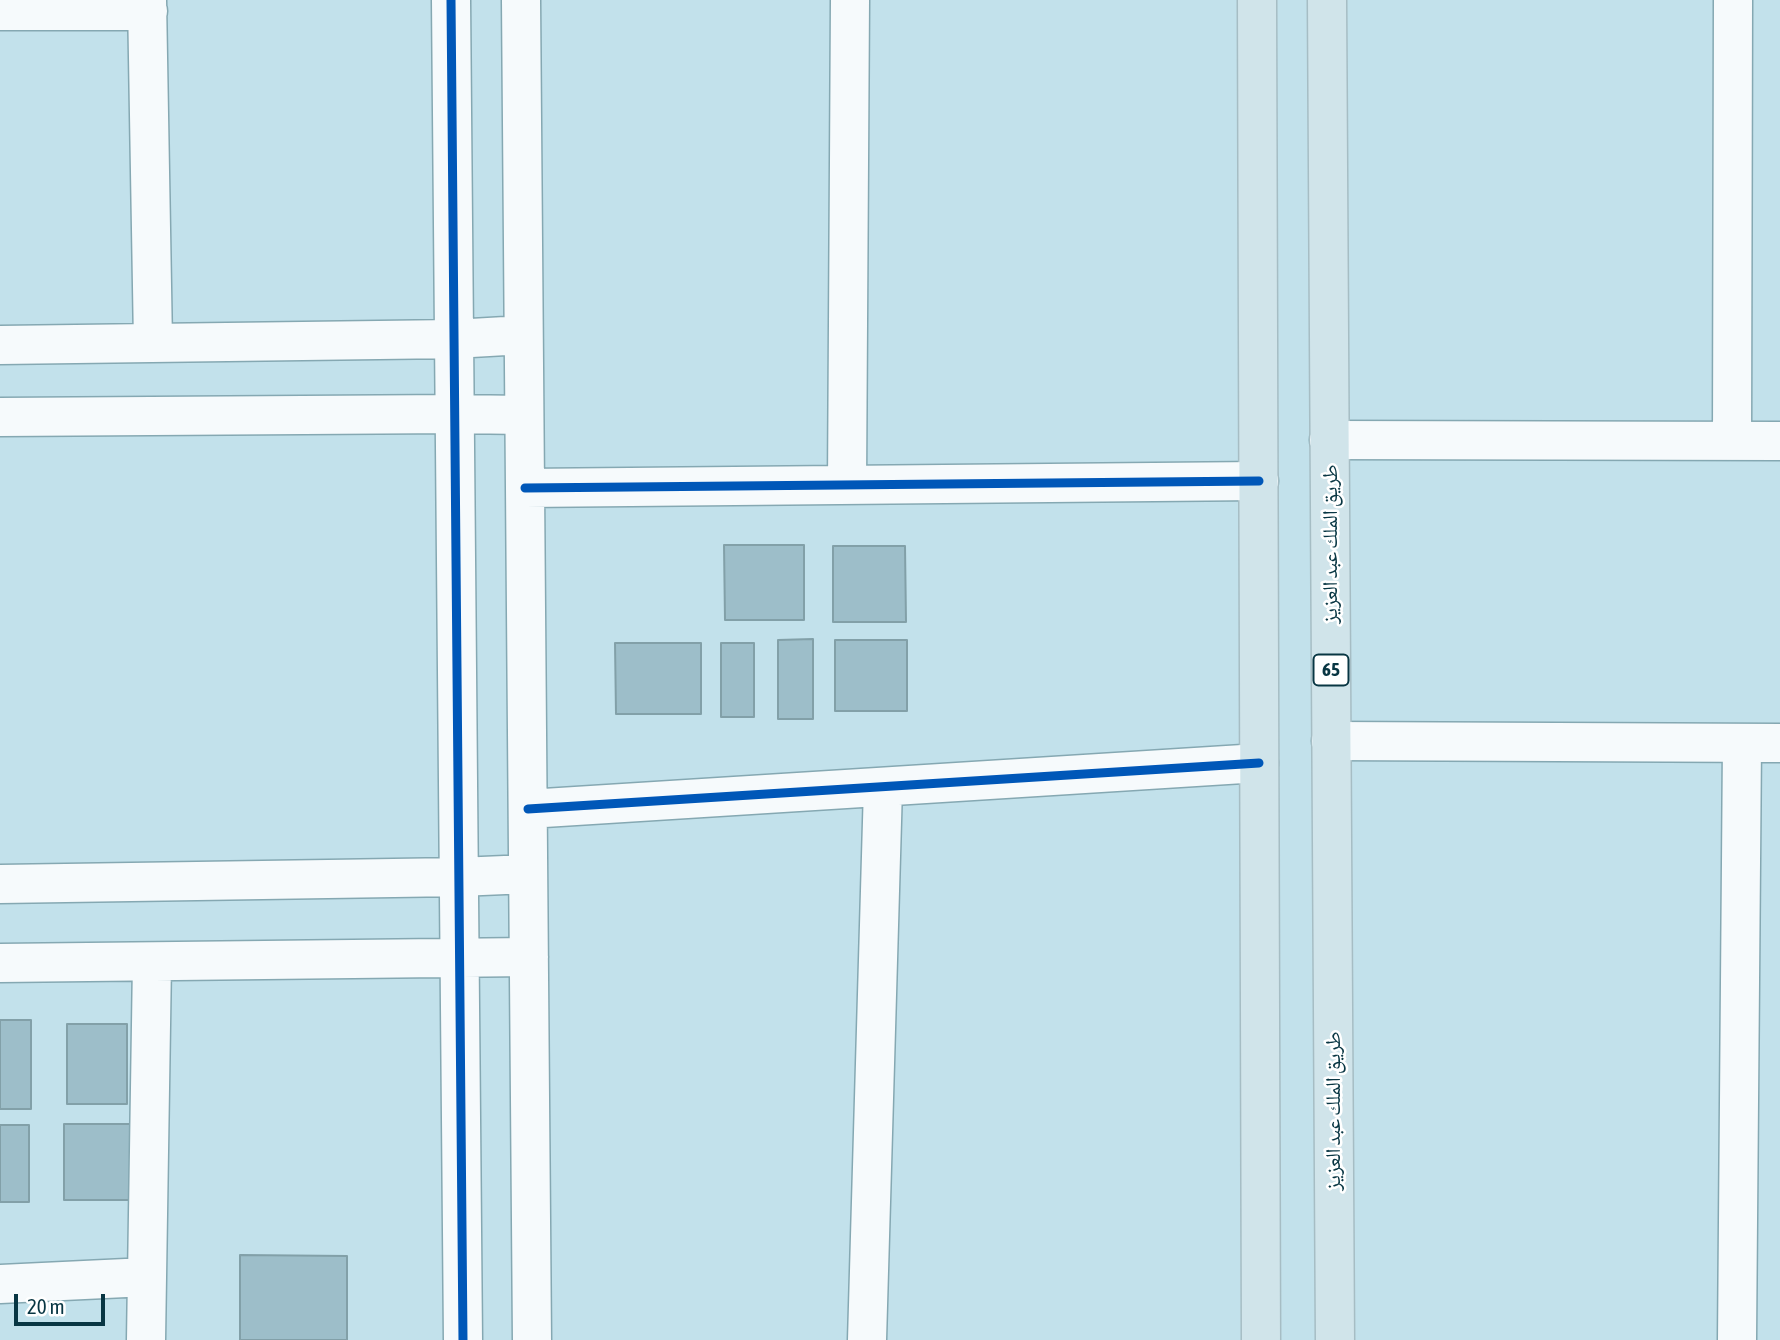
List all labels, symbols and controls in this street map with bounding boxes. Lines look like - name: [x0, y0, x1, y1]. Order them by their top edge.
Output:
- street label: طريق الملك عبد العزيز: [1317, 464, 1343, 624]
- road number: 65: [1314, 654, 1348, 685]
- street label: طريق الملك عبد العزيز: [1320, 1031, 1346, 1191]
- scale bar: [18, 1280, 108, 1324]
- text: 20 m: [27, 1294, 65, 1318]

